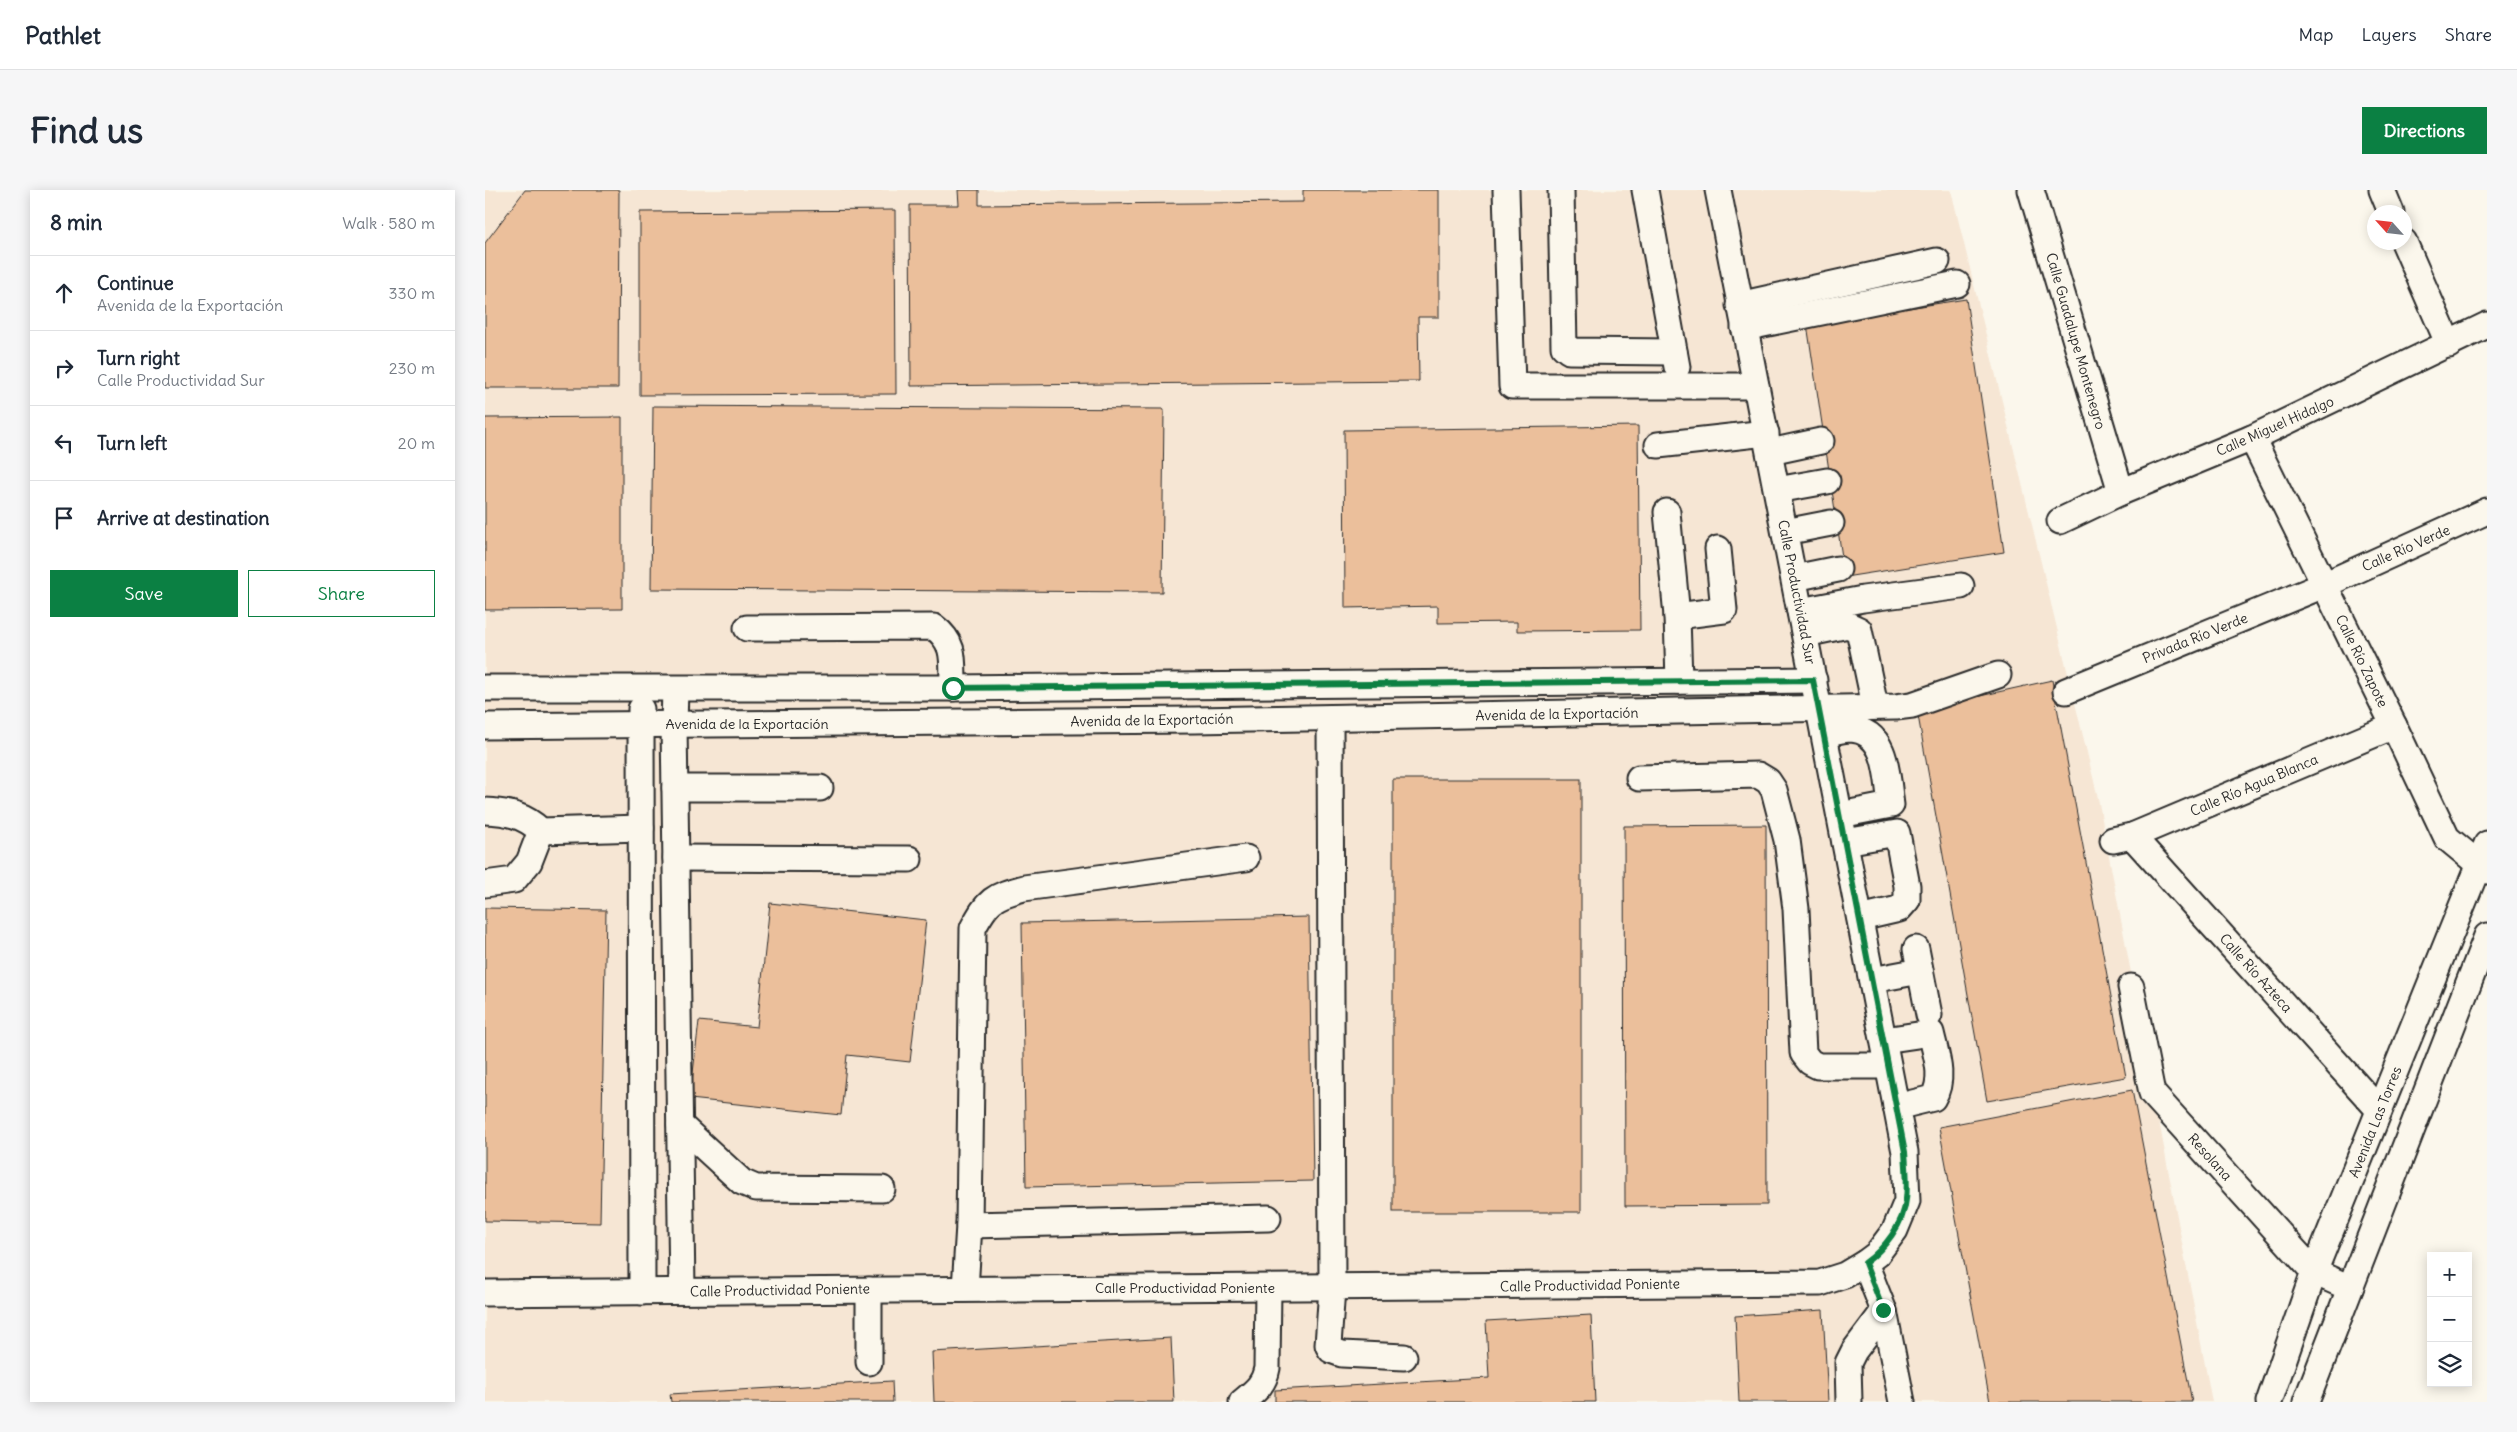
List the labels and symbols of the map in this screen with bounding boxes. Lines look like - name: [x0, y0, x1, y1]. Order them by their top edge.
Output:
- north arrow: [2367, 205, 2412, 250]
- street label: Calle Guadalupe Montenegro: [2042, 251, 2110, 432]
- street label: Calle Miguel Hidalgo: [2213, 392, 2337, 460]
- street label: Calle Productividad Sur: [1774, 518, 1820, 666]
- street label: Calle Río Verde: [2359, 521, 2453, 575]
- street label: Privada Río Verde: [2140, 609, 2250, 667]
- street label: Calle Río Zapote: [2332, 612, 2392, 710]
- route start: [942, 677, 965, 700]
- street label: Avenida de la Exportación: [1475, 704, 1639, 724]
- street label: Avenida de la Exportación: [1070, 710, 1234, 730]
- street label: Avenida de la Exportación: [665, 715, 829, 733]
- street label: Calle Río Agua Blanca: [2187, 750, 2321, 820]
- street label: Calle Río Azteca: [2216, 930, 2296, 1016]
- street label: Avenida Las Torres: [2344, 1064, 2406, 1180]
- street label: Resolana: [2184, 1130, 2236, 1184]
- street label: Calle Productividad Poniente: [1500, 1274, 1680, 1296]
- street label: Calle Productividad Poniente: [690, 1279, 870, 1301]
- street label: Calle Productividad Poniente: [1095, 1279, 1275, 1297]
- route end: [1872, 1299, 1895, 1322]

